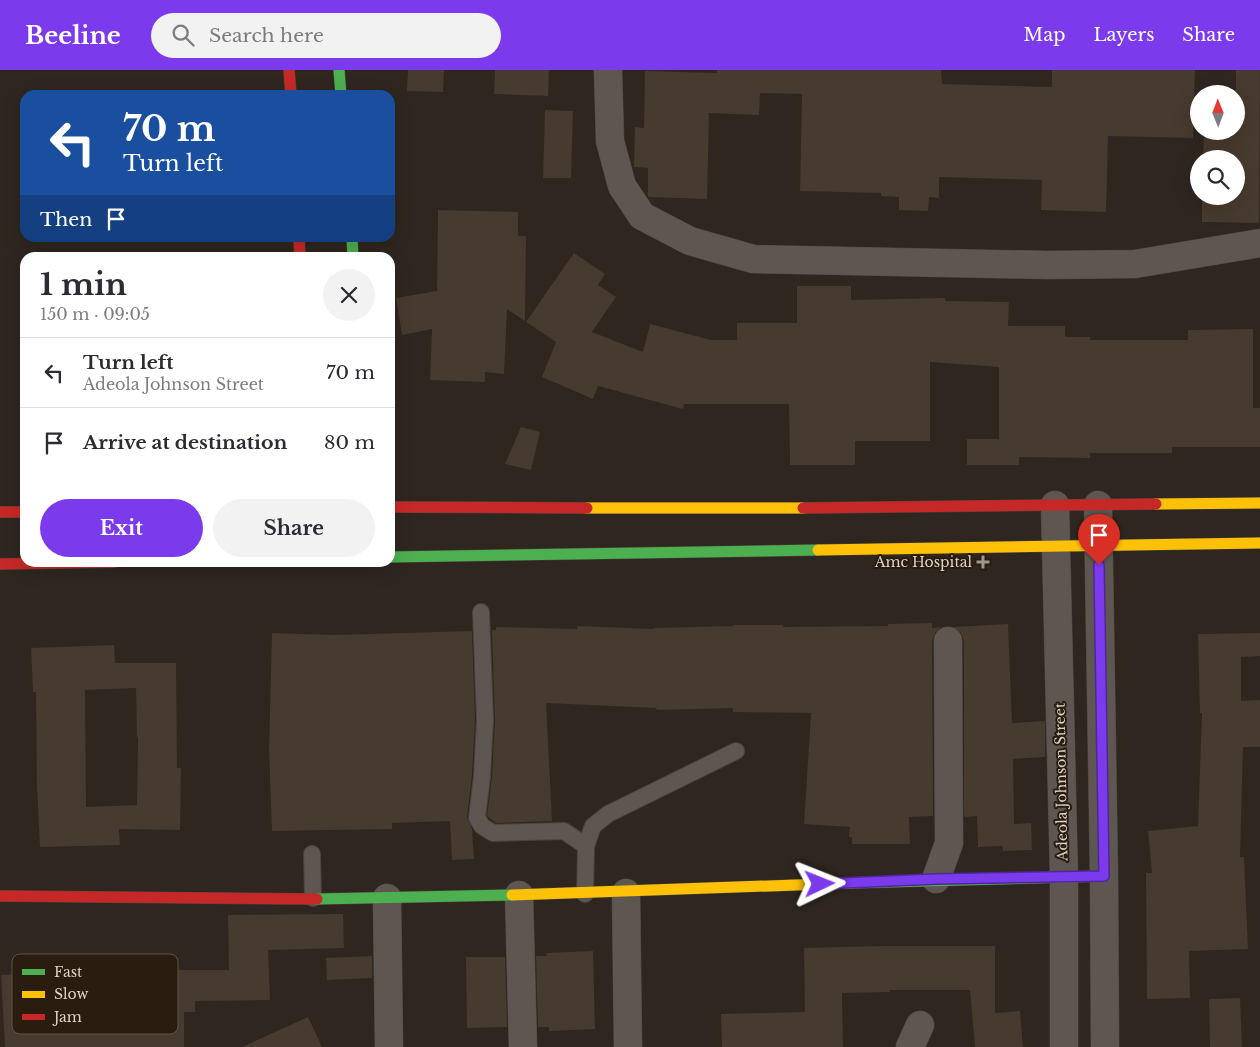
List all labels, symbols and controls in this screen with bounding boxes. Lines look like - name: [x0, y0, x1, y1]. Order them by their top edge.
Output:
- search box: [151, 13, 501, 58]
- text: Beeline: [25, 21, 121, 50]
- icon: search: [169, 21, 197, 49]
- text: Search here: [209, 24, 324, 47]
- text: Map: [1024, 24, 1065, 46]
- text: Layers: [1093, 24, 1154, 46]
- text: Share: [1182, 24, 1235, 46]
- north arrow: [1190, 85, 1245, 140]
- map controls: [1190, 85, 1245, 205]
- text: 70 m: [123, 107, 216, 150]
- icon: left: [40, 110, 105, 175]
- text: Turn left: [123, 150, 223, 177]
- button: search: [1190, 150, 1245, 205]
- icon: arrive: [102, 205, 130, 233]
- text: Then: [40, 208, 92, 231]
- text: 1 min: [40, 266, 127, 303]
- button: close: [323, 269, 375, 321]
- text: 150 m · 09:05: [40, 304, 150, 324]
- text: Turn left: [83, 351, 174, 374]
- icon: left: [40, 359, 68, 387]
- text: 70 m: [326, 361, 375, 384]
- text: Adeola Johnson Street: [83, 374, 264, 394]
- icon: arrive: [40, 429, 68, 457]
- text: Arrive at destination: [83, 431, 287, 454]
- text: 80 m: [324, 431, 375, 454]
- button: Exit: [40, 499, 203, 557]
- button: Share: [213, 499, 375, 557]
- pin: [1078, 514, 1120, 565]
- icon: arrive: [1085, 521, 1113, 549]
- place label: Amc Hospital: [874, 553, 972, 571]
- marker: Amc Hospital: [976, 555, 990, 569]
- street label: Adeola Johnson Street: [1051, 702, 1071, 862]
- position arrow: [793, 857, 845, 909]
- legend: [12, 954, 178, 1034]
- text: Fast: [54, 963, 83, 981]
- text: Slow: [54, 985, 88, 1003]
- text: Jam: [52, 1008, 82, 1026]

